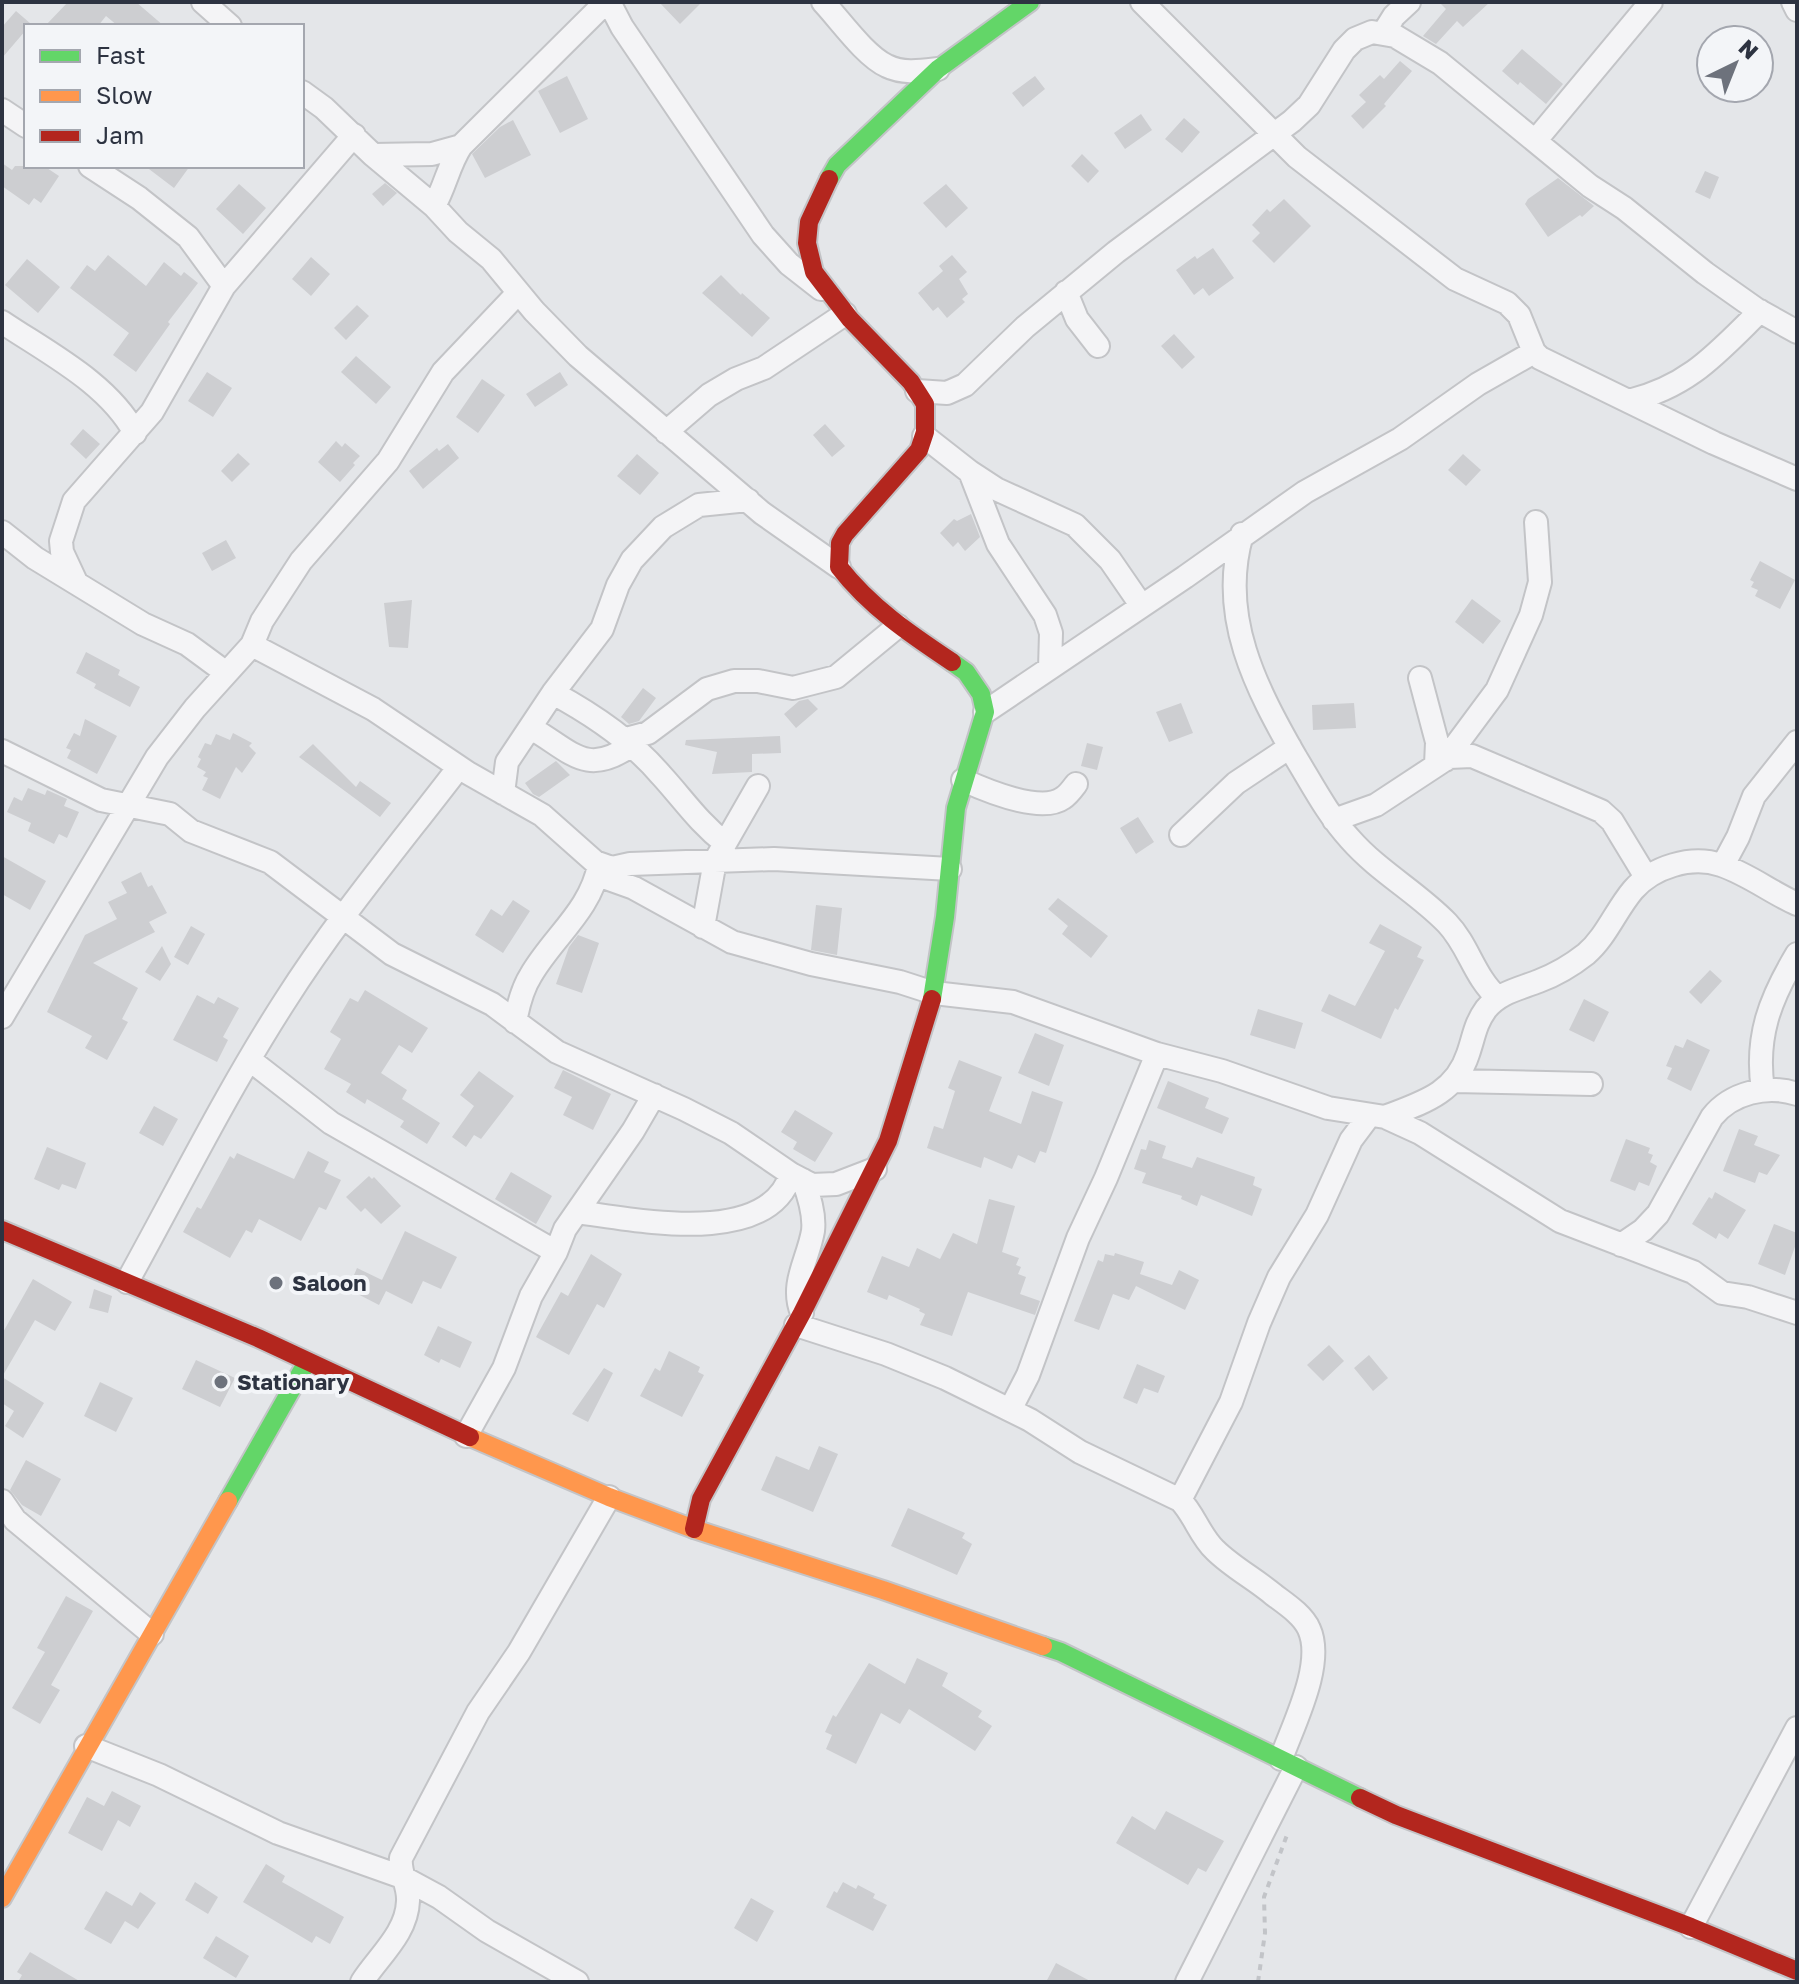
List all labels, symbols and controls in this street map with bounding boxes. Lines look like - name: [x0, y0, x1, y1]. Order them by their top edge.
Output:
- legend: [24, 24, 304, 168]
- north arrow: [1695, 24, 1775, 104]
- text: N: [1734, 33, 1764, 65]
- text: Fast: [96, 40, 146, 69]
- text: Slow: [96, 80, 152, 109]
- text: Jam: [96, 120, 144, 149]
- place label: Saloon: [292, 1269, 366, 1296]
- marker: Saloon: [267, 1274, 285, 1292]
- place label: Stationary: [237, 1368, 350, 1395]
- marker: Stationary: [212, 1373, 230, 1391]

